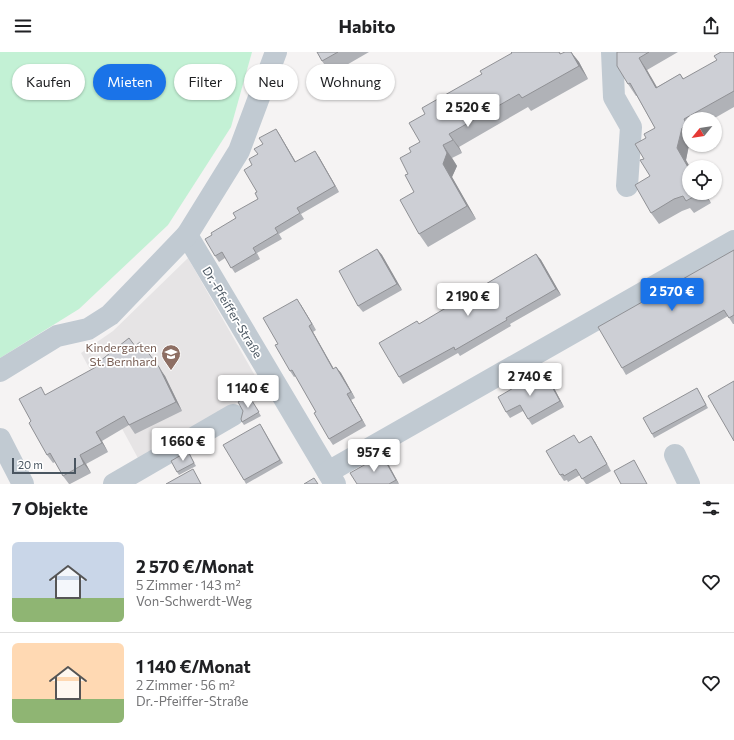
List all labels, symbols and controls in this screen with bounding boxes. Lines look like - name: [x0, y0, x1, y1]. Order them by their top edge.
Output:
- icon: menu: [12, 15, 34, 37]
- text: Habito: [339, 15, 395, 37]
- icon: share: [700, 15, 722, 37]
- chip: Kaufen: [12, 64, 85, 100]
- chip: Mieten: [93, 64, 166, 100]
- chip: Filter: [174, 64, 236, 100]
- chip: Neu: [244, 64, 298, 100]
- chip: Wohnung: [306, 64, 395, 100]
- pin: 2 520 €: [431, 94, 505, 128]
- text: 2 520 €: [445, 99, 491, 115]
- north arrow: [682, 112, 722, 152]
- map controls: [682, 112, 722, 200]
- button: locate: [682, 160, 722, 200]
- street label: Dr.-Pfeiffer-Straße: [200, 264, 266, 360]
- pin: 2 570 €: [635, 278, 709, 312]
- pin: 2 190 €: [431, 283, 505, 317]
- text: 2 570 €: [650, 283, 694, 299]
- text: 2 190 €: [446, 288, 490, 304]
- place label: Kindergarten St. Bernhard: [85, 340, 157, 368]
- school or university icon: Kindergarten St. Bernhard: [160, 343, 182, 371]
- pin: 2 740 €: [493, 363, 567, 397]
- text: 2 740 €: [508, 368, 552, 384]
- pin: 1 140 €: [211, 375, 285, 409]
- text: 1 140 €: [227, 380, 269, 396]
- pin: 1 660 €: [146, 428, 220, 462]
- text: 1 660 €: [161, 433, 205, 449]
- pin: 957 €: [346, 439, 402, 473]
- text: 957 €: [357, 444, 391, 460]
- scale bar: [12, 456, 76, 475]
- text: 20 m: [18, 458, 43, 471]
- icon: filters: [700, 497, 722, 519]
- text: 7 Objekte: [12, 498, 88, 519]
- text: 2 570 €/Monat: [136, 556, 254, 577]
- icon: home: [44, 558, 92, 606]
- icon: heart: [700, 571, 722, 593]
- text: 5 Zimmer · 143 m²: [136, 577, 241, 593]
- text: Von-Schwerdt-Weg: [136, 593, 252, 609]
- text: 1 140 €/Monat: [136, 656, 251, 677]
- icon: home: [44, 659, 92, 707]
- icon: heart: [700, 672, 722, 694]
- text: 2 Zimmer · 56 m²: [136, 677, 235, 693]
- text: Dr.-Pfeiffer-Straße: [136, 693, 248, 709]

